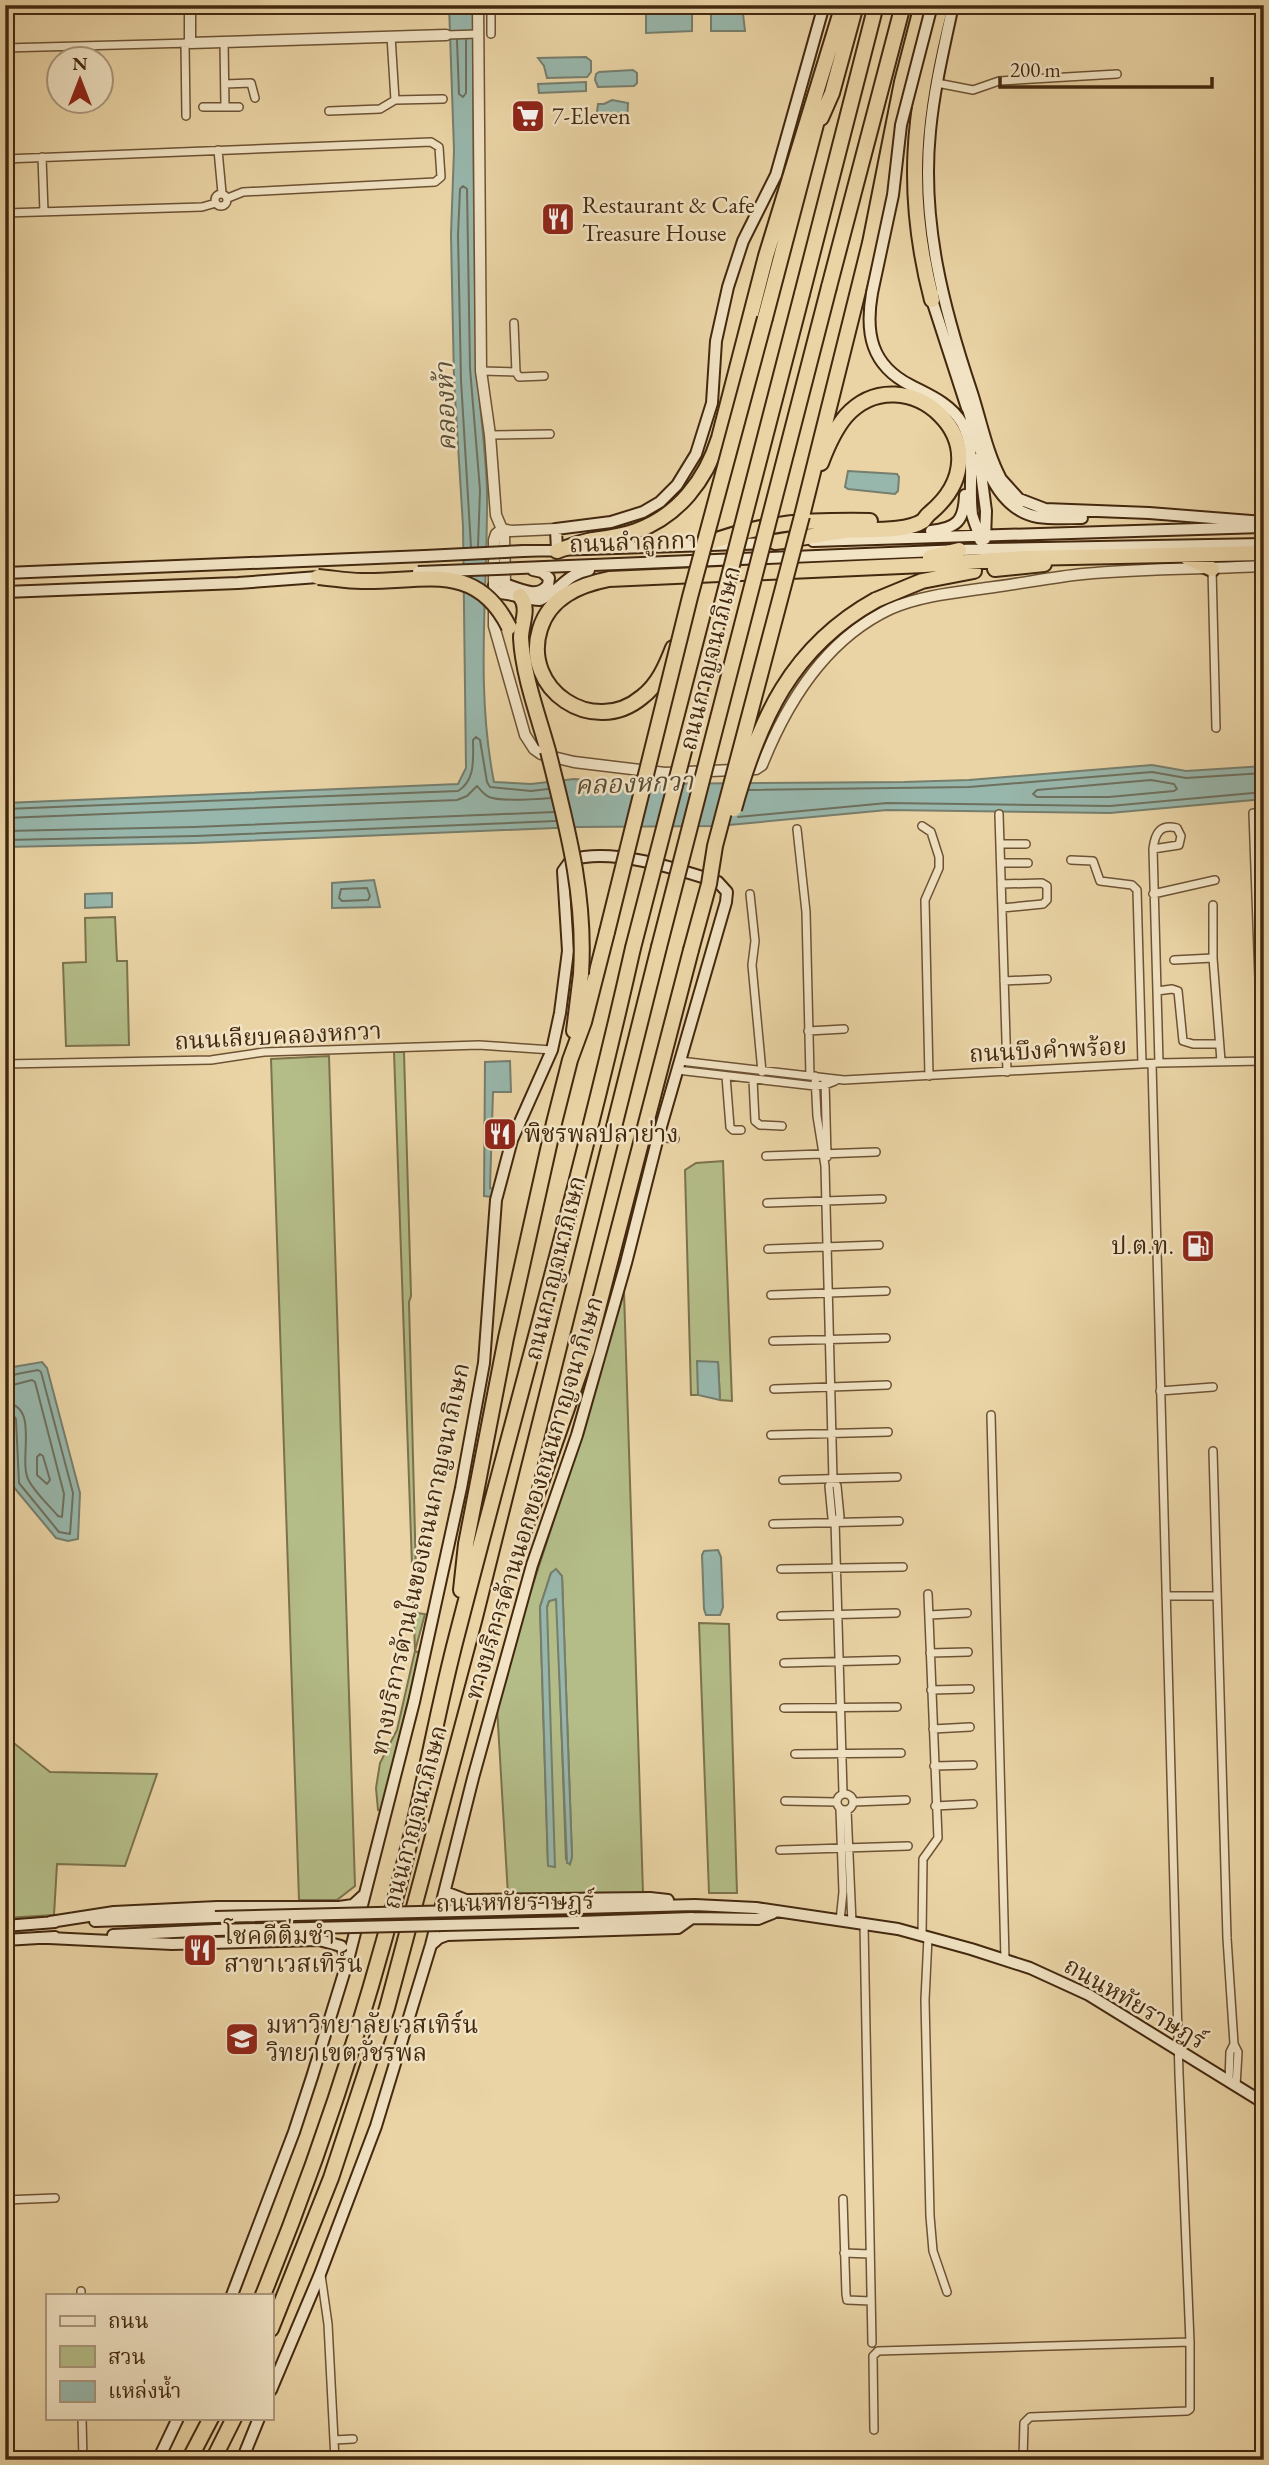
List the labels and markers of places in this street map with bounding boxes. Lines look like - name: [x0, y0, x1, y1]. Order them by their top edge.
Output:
- supermarket icon: 7-Eleven: [509, 97, 547, 135]
- place label: 7-Eleven: [552, 100, 631, 131]
- place label: Restaurant & Cafe Treasure House: [582, 189, 755, 248]
- restaurant icon: Restaurant & Cafe Treasure House: [539, 200, 577, 238]
- restaurant icon: พิชรพลปลาย่าง: [481, 1115, 519, 1153]
- place label: พิชรพลปลาย่าง: [524, 1118, 678, 1149]
- fuel station icon: ป.ต.ท.: [1179, 1227, 1217, 1265]
- place label: ป.ต.ท.: [1111, 1230, 1174, 1261]
- place label: โชคดีติ่มซำ สาขาเวสเทิร์น: [223, 1918, 363, 1979]
- restaurant icon: โชคดีติ่มซำ สาขาเวสเทิร์น: [181, 1931, 219, 1969]
- place label: มหาวิทยาลัยเวสเทิร์น วิทยาเขตวัชรพล: [266, 2009, 478, 2068]
- school or university icon: มหาวิทยาลัยเวสเทิร์น วิทยาเขตวัชรพล: [223, 2020, 261, 2058]

